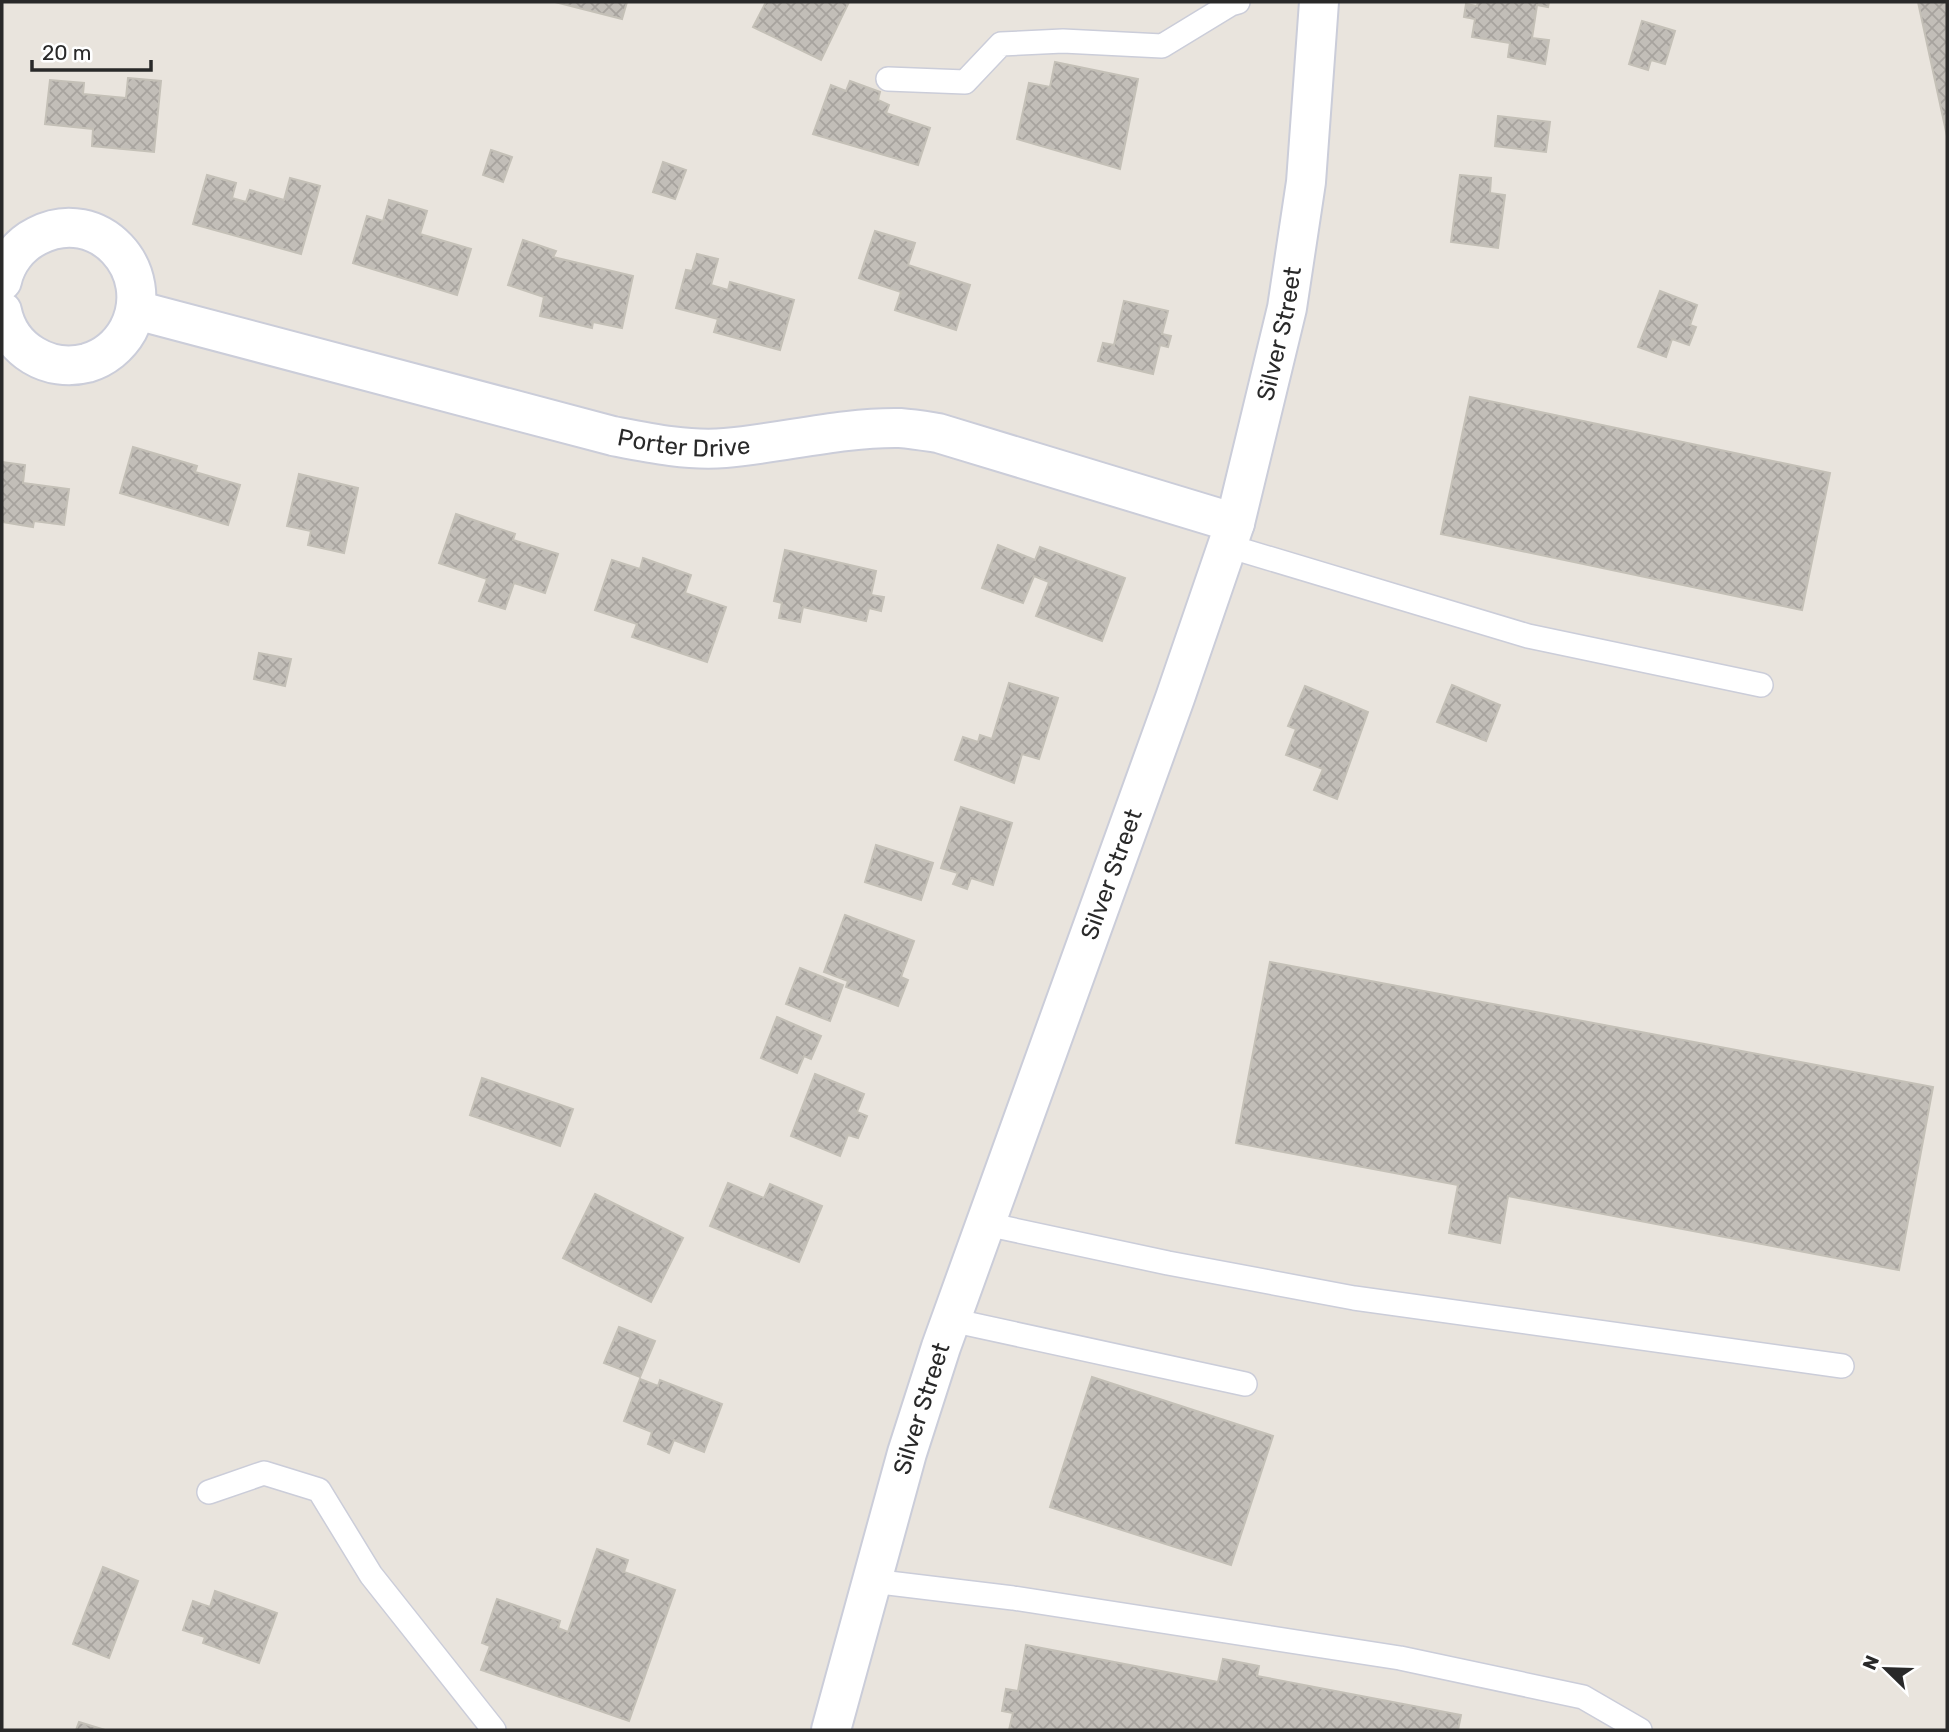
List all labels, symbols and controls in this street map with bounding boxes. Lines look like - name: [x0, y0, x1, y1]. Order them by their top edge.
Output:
- scale bar: [32, 28, 150, 72]
- text: 20 m: [42, 40, 91, 65]
- street label: Silver Street: [1251, 265, 1307, 404]
- street label: Porter Drive: [615, 423, 752, 463]
- street label: Silver Street: [1075, 805, 1148, 943]
- street label: Silver Street: [888, 1339, 956, 1478]
- north arrow: [1851, 1634, 1921, 1704]
- text: N: [1858, 1652, 1884, 1673]

